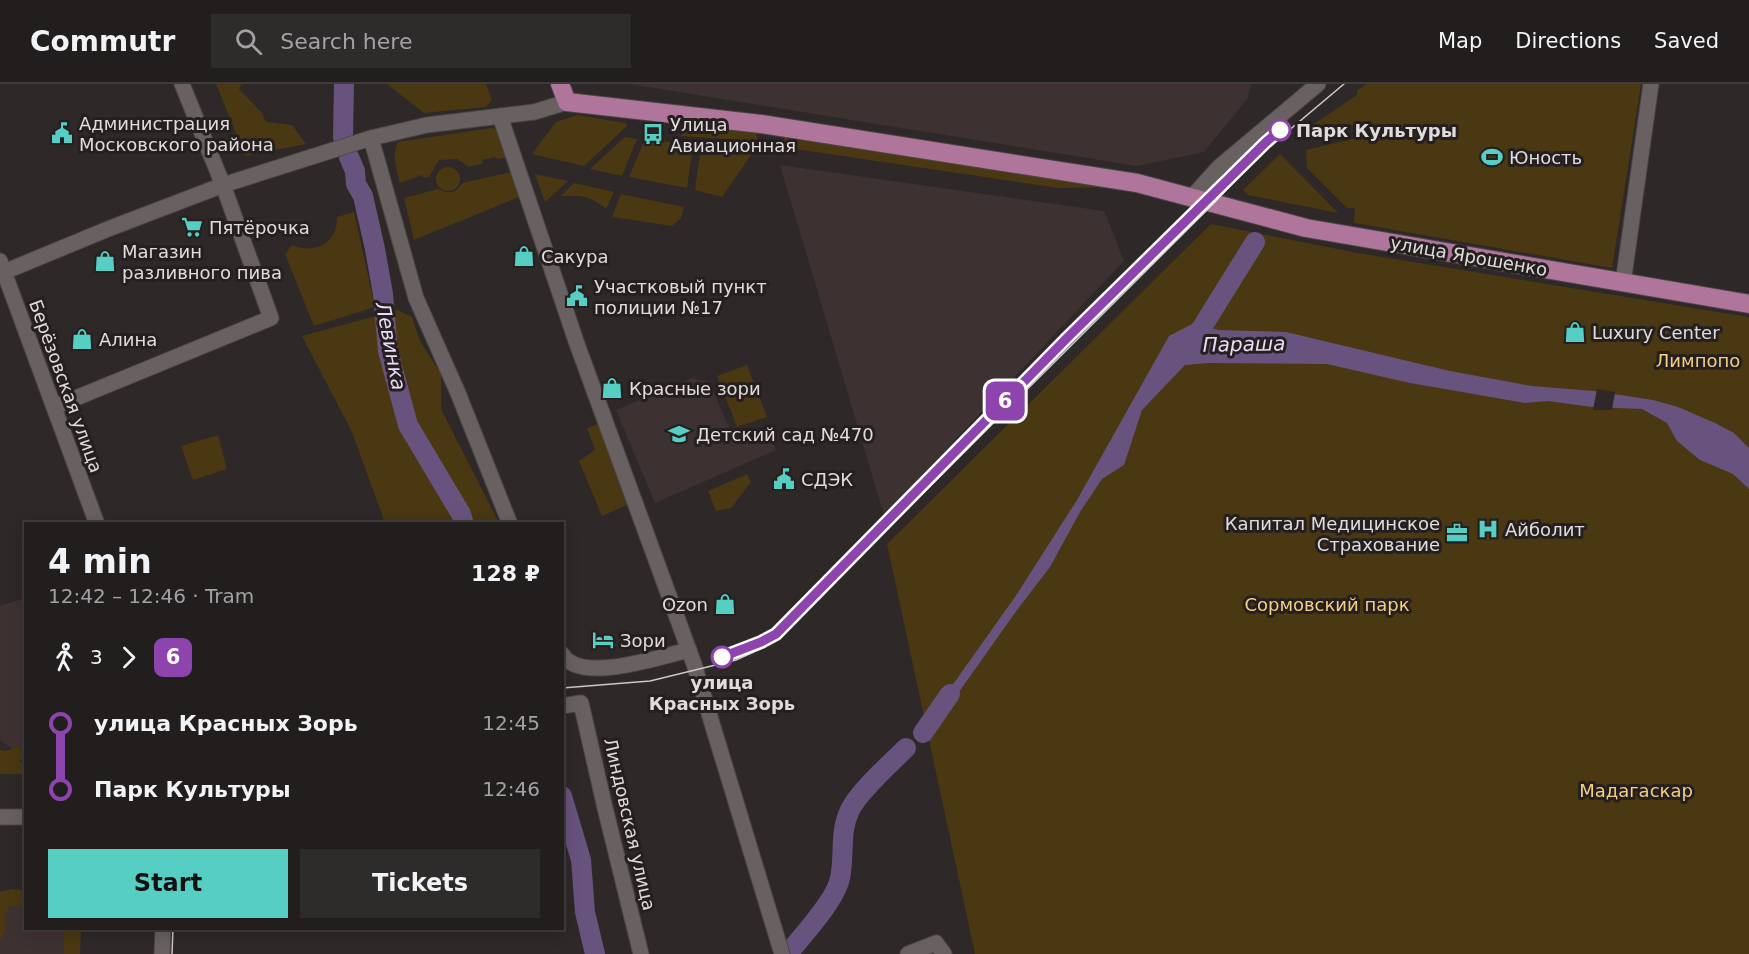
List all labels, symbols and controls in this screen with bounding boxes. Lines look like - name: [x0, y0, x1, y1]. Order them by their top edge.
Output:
- search box: [211, 14, 631, 68]
- text: Commutr: [30, 25, 175, 58]
- icon: search: [232, 25, 265, 58]
- text: Search here: [280, 29, 412, 54]
- text: Map: [1438, 29, 1482, 53]
- text: Directions: [1515, 29, 1621, 53]
- text: Saved: [1654, 29, 1719, 53]
- place label: Администрация Московского района: [79, 113, 274, 155]
- place label: Улица Авиационная: [670, 114, 796, 156]
- marker: Парк Культуры: [1269, 119, 1291, 141]
- place label: Парк Культуры: [1296, 120, 1457, 141]
- public building icon: Администрация Московского района: [50, 121, 74, 145]
- bus stop icon: Улица Авиационная: [641, 122, 665, 146]
- sports icon: Юность: [1480, 145, 1504, 169]
- place label: Юность: [1509, 147, 1582, 168]
- supermarket icon: Пятёрочка: [180, 215, 204, 239]
- place label: Пятёрочка: [209, 217, 310, 238]
- street label: улица Ярошенко: [1389, 232, 1549, 280]
- place label: Магазин разливного пива: [122, 241, 282, 283]
- shop icon: Сакура: [512, 244, 536, 268]
- place label: Сакура: [541, 246, 609, 267]
- shop icon: Магазин разливного пива: [93, 249, 117, 273]
- place label: Участковый пункт полиции №17: [594, 276, 767, 318]
- public building icon: Участковый пункт полиции №17: [565, 284, 589, 308]
- street label: Берёзовская улица: [25, 297, 107, 475]
- water label: Левинка: [370, 299, 411, 392]
- shop icon: Luxury Center: [1563, 320, 1587, 344]
- place label: Luxury Center: [1592, 322, 1720, 343]
- shop icon: Алина: [70, 327, 94, 351]
- place label: Алина: [99, 329, 157, 350]
- water label: Параша: [1202, 331, 1286, 357]
- park label: Лимпопо: [1656, 350, 1740, 371]
- shop icon: Красные зори: [600, 376, 624, 400]
- place label: Красные зори: [629, 378, 761, 399]
- line badge: 6: [986, 382, 1024, 420]
- text: 6: [998, 389, 1012, 413]
- school or university icon: Детский сад №470: [667, 422, 691, 446]
- place label: Детский сад №470: [696, 424, 874, 445]
- public building icon: СДЭК: [772, 467, 796, 491]
- place label: СДЭК: [801, 469, 853, 490]
- place label: Капитал Медицинское Страхование: [1225, 513, 1440, 555]
- hospital icon: Айболит: [1476, 517, 1500, 541]
- place label: Айболит: [1505, 519, 1585, 540]
- office icon: Капитал Медицинское Страхование: [1445, 521, 1469, 545]
- text: 4 min: [48, 542, 152, 581]
- text: 128 ₽: [471, 561, 540, 586]
- text: 12:42 – 12:46 · Tram: [48, 584, 254, 608]
- shop icon: Ozon: [713, 592, 737, 616]
- place label: Ozon: [662, 594, 708, 615]
- park label: Сормовский парк: [1244, 594, 1410, 615]
- hotel icon: Зори: [591, 628, 615, 652]
- place label: Зори: [620, 630, 666, 651]
- icon: walk: [48, 641, 81, 674]
- icon: forward: [112, 641, 145, 674]
- text: 3: [90, 645, 103, 669]
- text: 6: [166, 645, 180, 669]
- marker: улица Красных Зорь: [711, 646, 733, 668]
- place label: улица Красных Зорь: [649, 672, 795, 714]
- text: улица Красных Зорь: [94, 711, 358, 736]
- text: 12:45: [482, 711, 540, 735]
- street label: Линдовская улица: [600, 736, 660, 912]
- text: Парк Культуры: [94, 777, 291, 802]
- text: 12:46: [482, 777, 540, 801]
- park label: Мадагаскар: [1579, 780, 1693, 801]
- button: Start: [48, 849, 288, 918]
- button: Tickets: [300, 849, 540, 918]

